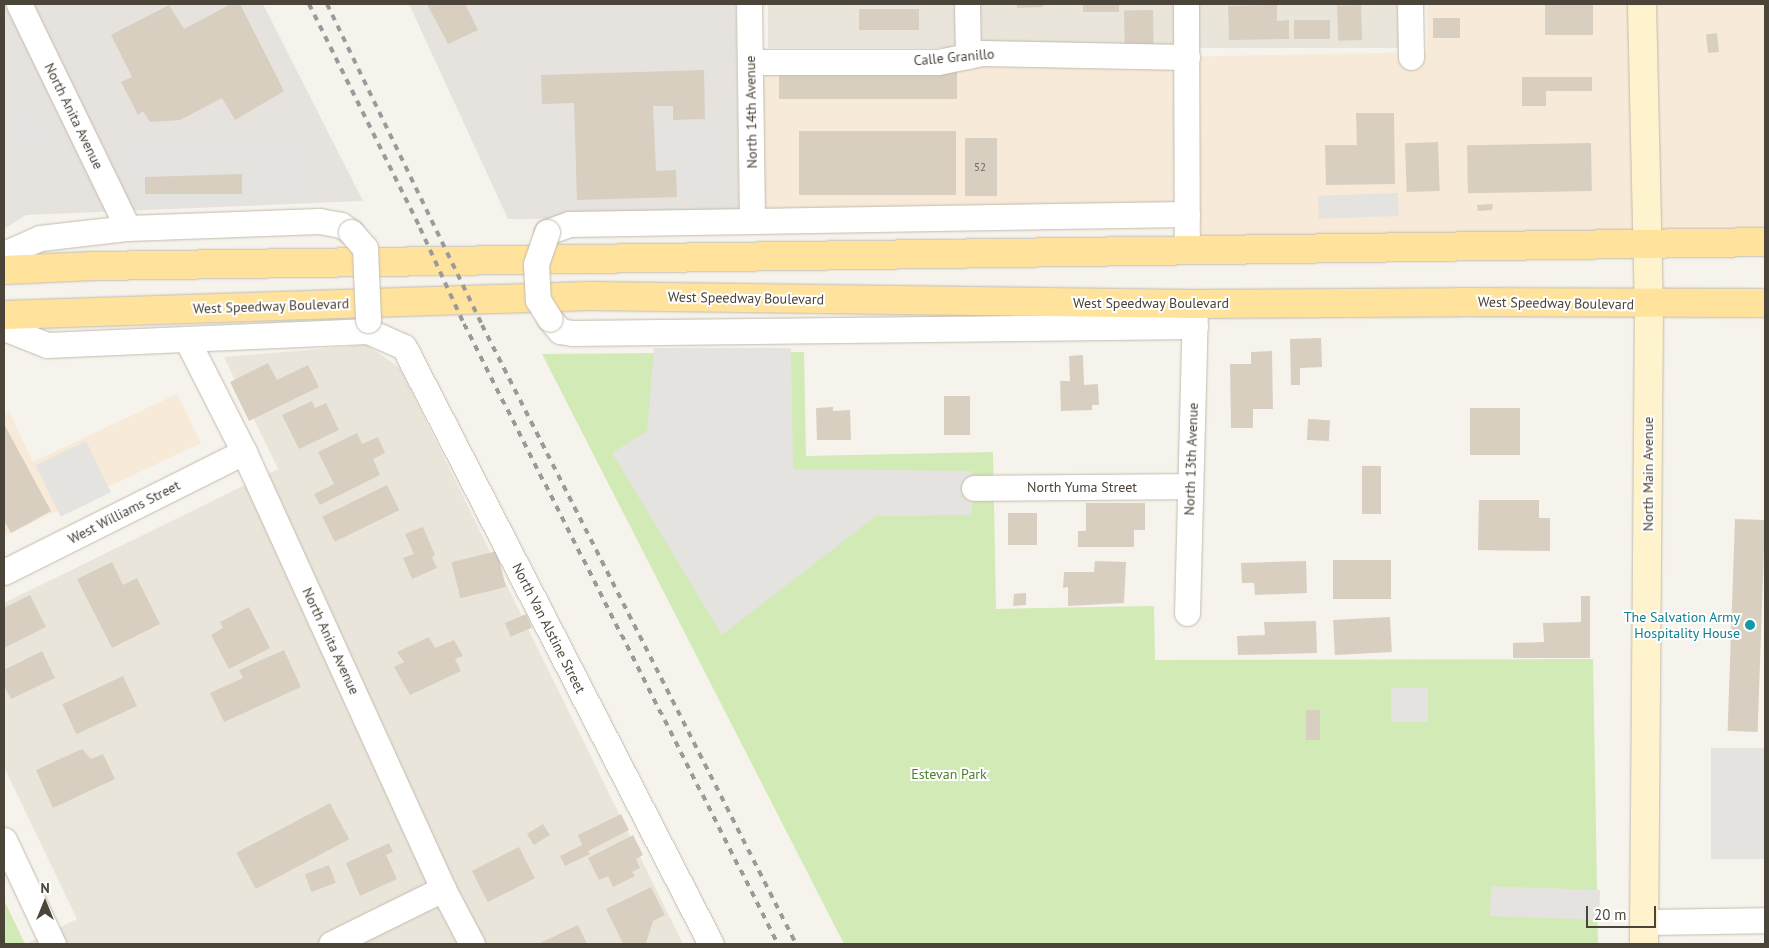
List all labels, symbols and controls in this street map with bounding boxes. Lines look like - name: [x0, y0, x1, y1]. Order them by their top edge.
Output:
- street label: Calle Granillo: [913, 45, 995, 69]
- street label: North 14th Avenue: [742, 55, 760, 169]
- street label: North Anita Avenue: [41, 60, 107, 172]
- house number: 52: [974, 160, 986, 174]
- street label: West Speedway Boulevard: [668, 288, 824, 308]
- street label: West Speedway Boulevard: [1478, 293, 1634, 313]
- street label: West Speedway Boulevard: [192, 295, 350, 317]
- street label: West Speedway Boulevard: [1073, 295, 1229, 311]
- street label: North 13th Avenue: [1181, 402, 1201, 516]
- street label: North Main Avenue: [1640, 416, 1656, 532]
- street label: West Williams Street: [65, 476, 183, 548]
- street label: North Yuma Street: [1027, 479, 1137, 495]
- street label: North Van Alstine Street: [509, 560, 589, 696]
- street label: North Anita Avenue: [299, 584, 363, 698]
- place label: The Salvation Army Hospitality House: [1623, 609, 1740, 642]
- marker: The Salvation Army Hospitality House: [1744, 619, 1756, 631]
- park label: Estevan Park: [911, 766, 987, 782]
- north arrow: [20, 878, 70, 928]
- text: N: [40, 879, 50, 897]
- scale bar: [1589, 896, 1659, 928]
- text: 20 m: [1594, 905, 1627, 924]

